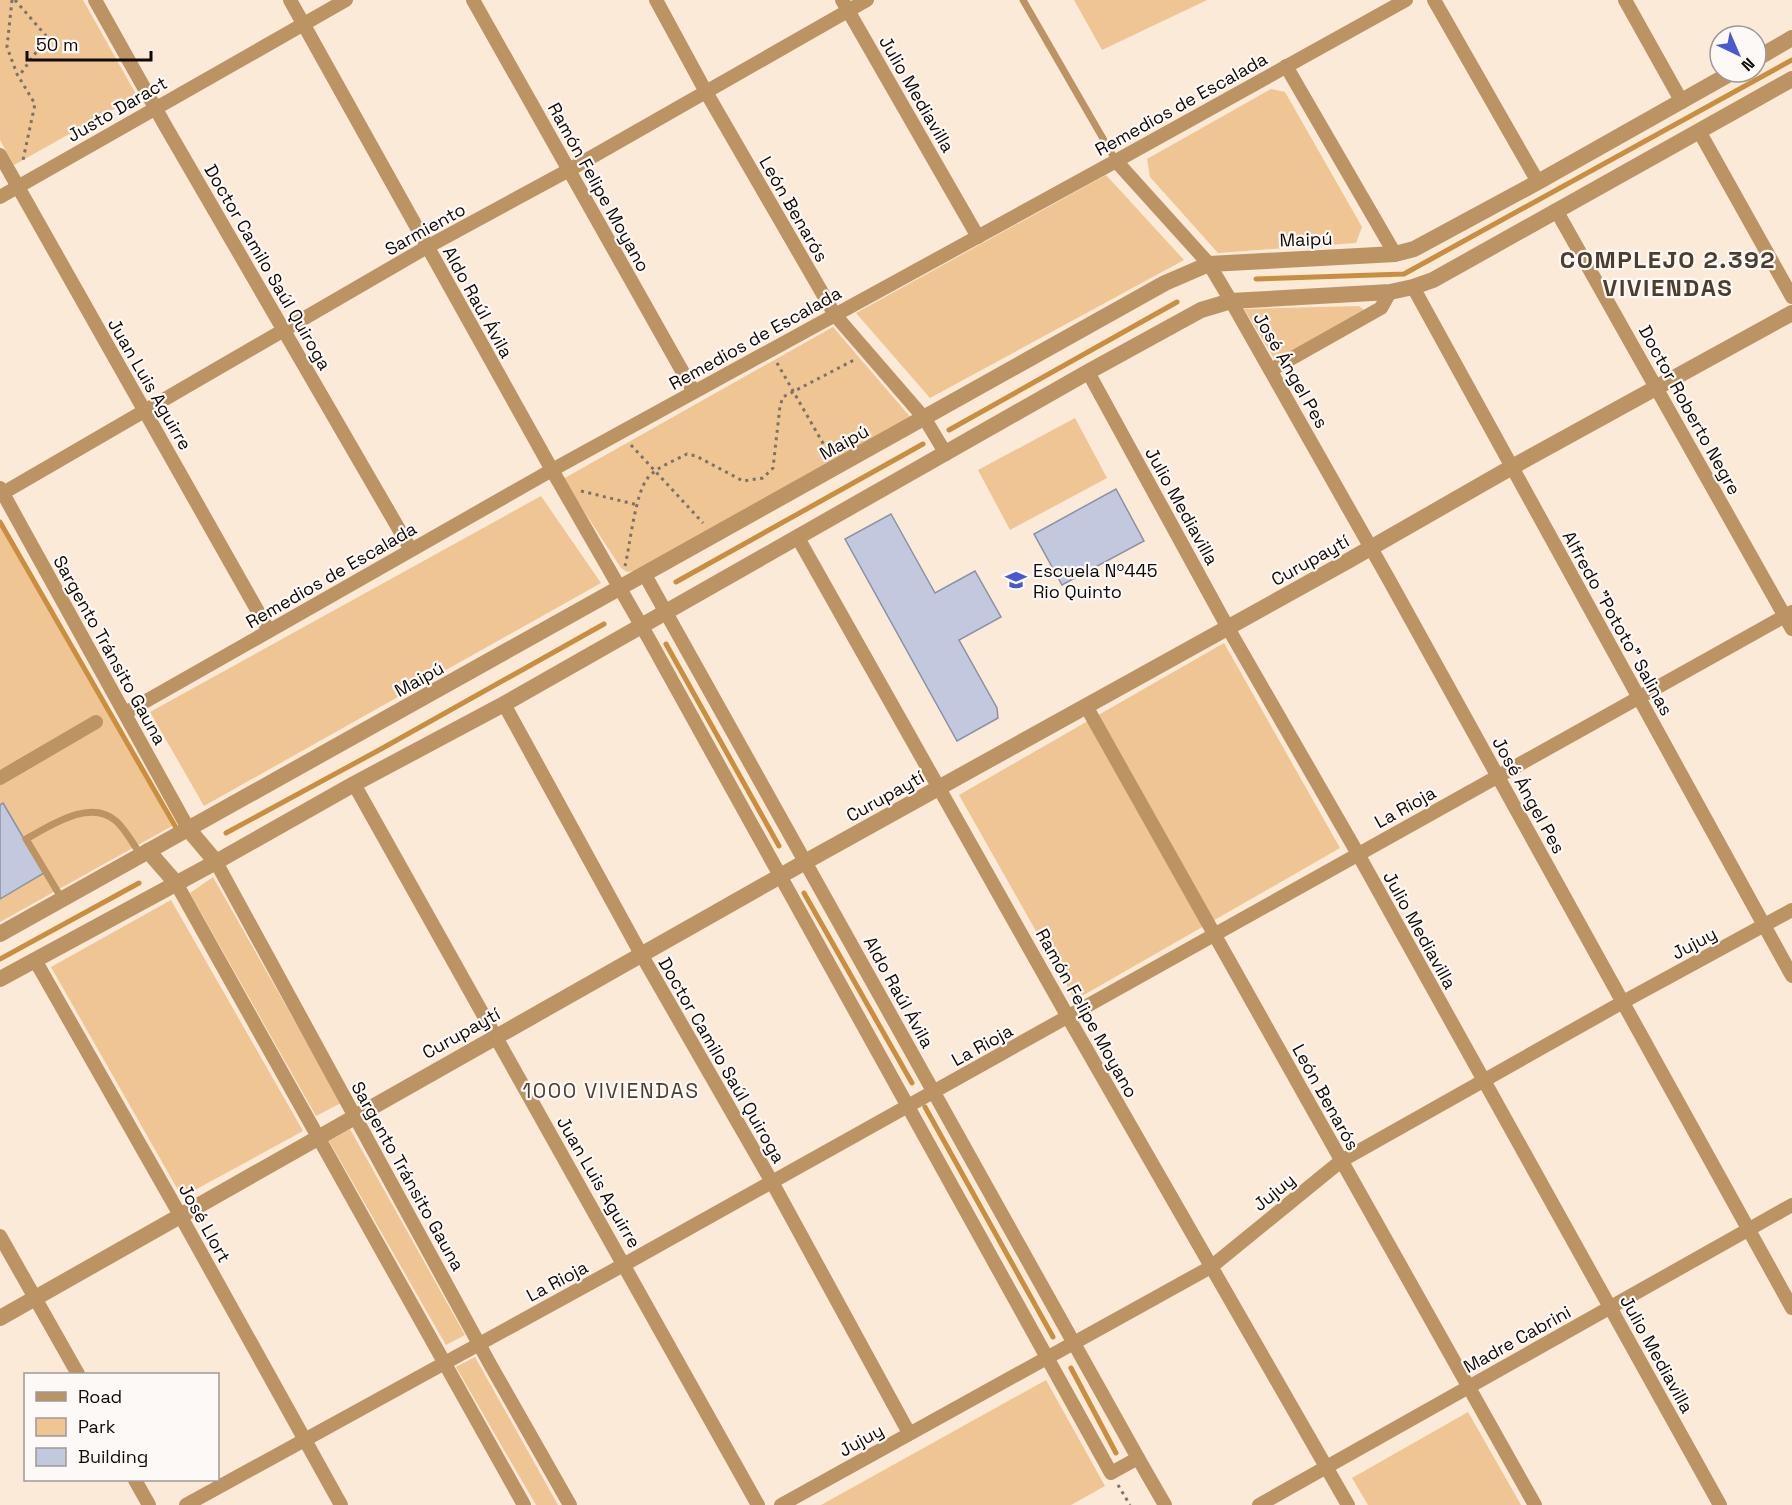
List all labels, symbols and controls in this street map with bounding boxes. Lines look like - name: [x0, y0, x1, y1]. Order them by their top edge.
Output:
- scale bar: [27, 24, 152, 62]
- north arrow: [1708, 24, 1768, 84]
- street label: Julio Mediavilla: [874, 31, 960, 157]
- text: 50 m: [36, 33, 78, 56]
- street label: Remedios de Escalada: [1091, 47, 1271, 161]
- text: N: [1737, 53, 1759, 76]
- street label: Justo Daract: [63, 71, 171, 147]
- street label: Ramón Felipe Moyano: [543, 98, 655, 276]
- street label: León Benarós: [754, 152, 834, 266]
- street label: Doctor Camilo Saúl Quiroga: [200, 160, 336, 374]
- street label: Sarmiento: [381, 197, 469, 261]
- street label: Maipú: [1279, 227, 1333, 251]
- street label: Aldo Raúl Ávila: [438, 242, 518, 362]
- district label: COMPLEJO 2.392 VIVIENDAS: [1560, 244, 1776, 303]
- street label: Remedios de Escalada: [665, 281, 845, 395]
- street label: José Ángel Pes: [1249, 308, 1333, 432]
- street label: Juan Luis Aguirre: [103, 314, 197, 454]
- street label: Doctor Roberto Negre: [1634, 321, 1746, 499]
- street label: Maipú: [815, 419, 873, 465]
- street label: Julio Mediavilla: [1140, 443, 1224, 569]
- street label: Remedios de Escalada: [241, 517, 421, 633]
- street label: Alfredo "Pototo" Salinas: [1558, 527, 1678, 719]
- street label: Curupaytí: [1267, 529, 1354, 591]
- street label: Sargento Tránsito Gauna: [48, 551, 172, 749]
- place label: Escuela Nº445 Rio Quinto: [1033, 559, 1158, 603]
- school or university icon: Escuela Nº445 Rio Quinto: [1004, 568, 1028, 592]
- street label: Maipú: [390, 656, 448, 702]
- street label: José Ángel Pes: [1487, 733, 1571, 857]
- street label: Curupaytí: [842, 765, 929, 827]
- street label: La Rioja: [1370, 781, 1440, 833]
- street label: Julio Mediavilla: [1378, 867, 1462, 993]
- street label: Jujuy: [1668, 922, 1720, 964]
- street label: Ramón Felipe Moyano: [1031, 924, 1143, 1102]
- street label: Aldo Raúl Ávila: [859, 932, 939, 1052]
- street label: Doctor Camilo Saúl Quiroga: [654, 953, 790, 1167]
- street label: Curupaytí: [418, 1002, 505, 1064]
- street label: La Rioja: [947, 1019, 1017, 1071]
- street label: León Benarós: [1287, 1040, 1365, 1154]
- street label: Sargento Tránsito Gauna: [346, 1077, 470, 1275]
- district label: 1000 VIVIENDAS: [522, 1077, 700, 1104]
- street label: Juan Luis Aguirre: [552, 1112, 646, 1252]
- street label: Jujuy: [1248, 1168, 1300, 1216]
- street label: José Llort: [174, 1180, 236, 1266]
- street label: La Rioja: [522, 1255, 592, 1307]
- street label: Julio Mediavilla: [1615, 1291, 1699, 1417]
- street label: Madre Cabrini: [1459, 1300, 1575, 1378]
- legend: [24, 1373, 219, 1481]
- text: Road: [78, 1385, 122, 1408]
- text: Park: [78, 1415, 116, 1438]
- street label: Jujuy: [835, 1418, 887, 1462]
- text: Building: [78, 1445, 148, 1468]

